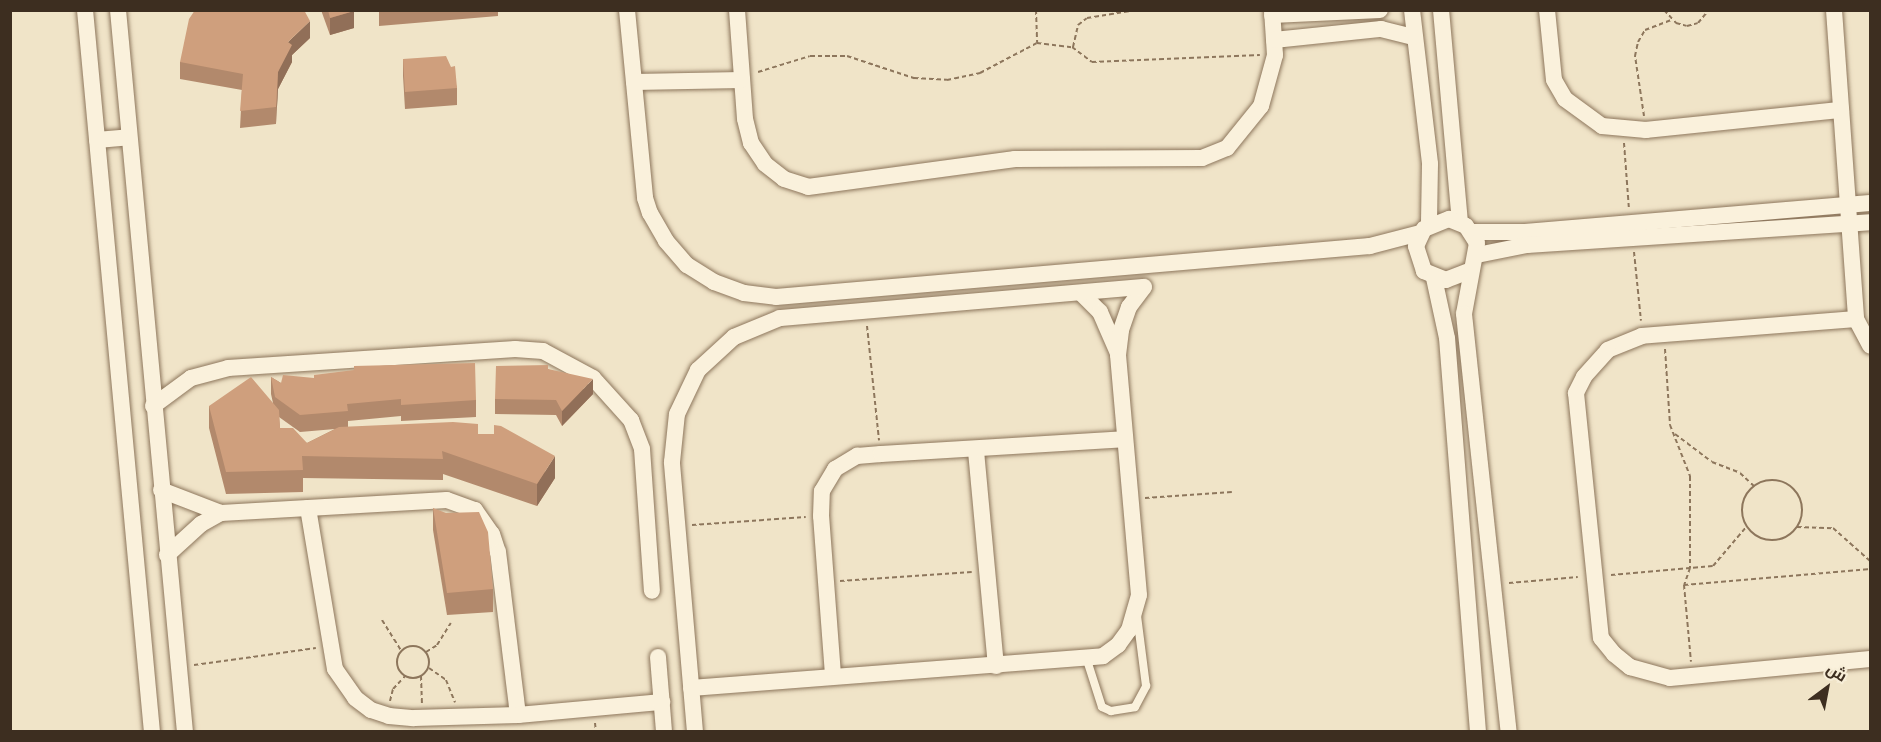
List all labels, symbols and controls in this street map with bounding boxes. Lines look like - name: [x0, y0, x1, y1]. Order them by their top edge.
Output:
- north arrow: [1797, 658, 1857, 718]
- text: ش: [1823, 659, 1851, 686]

